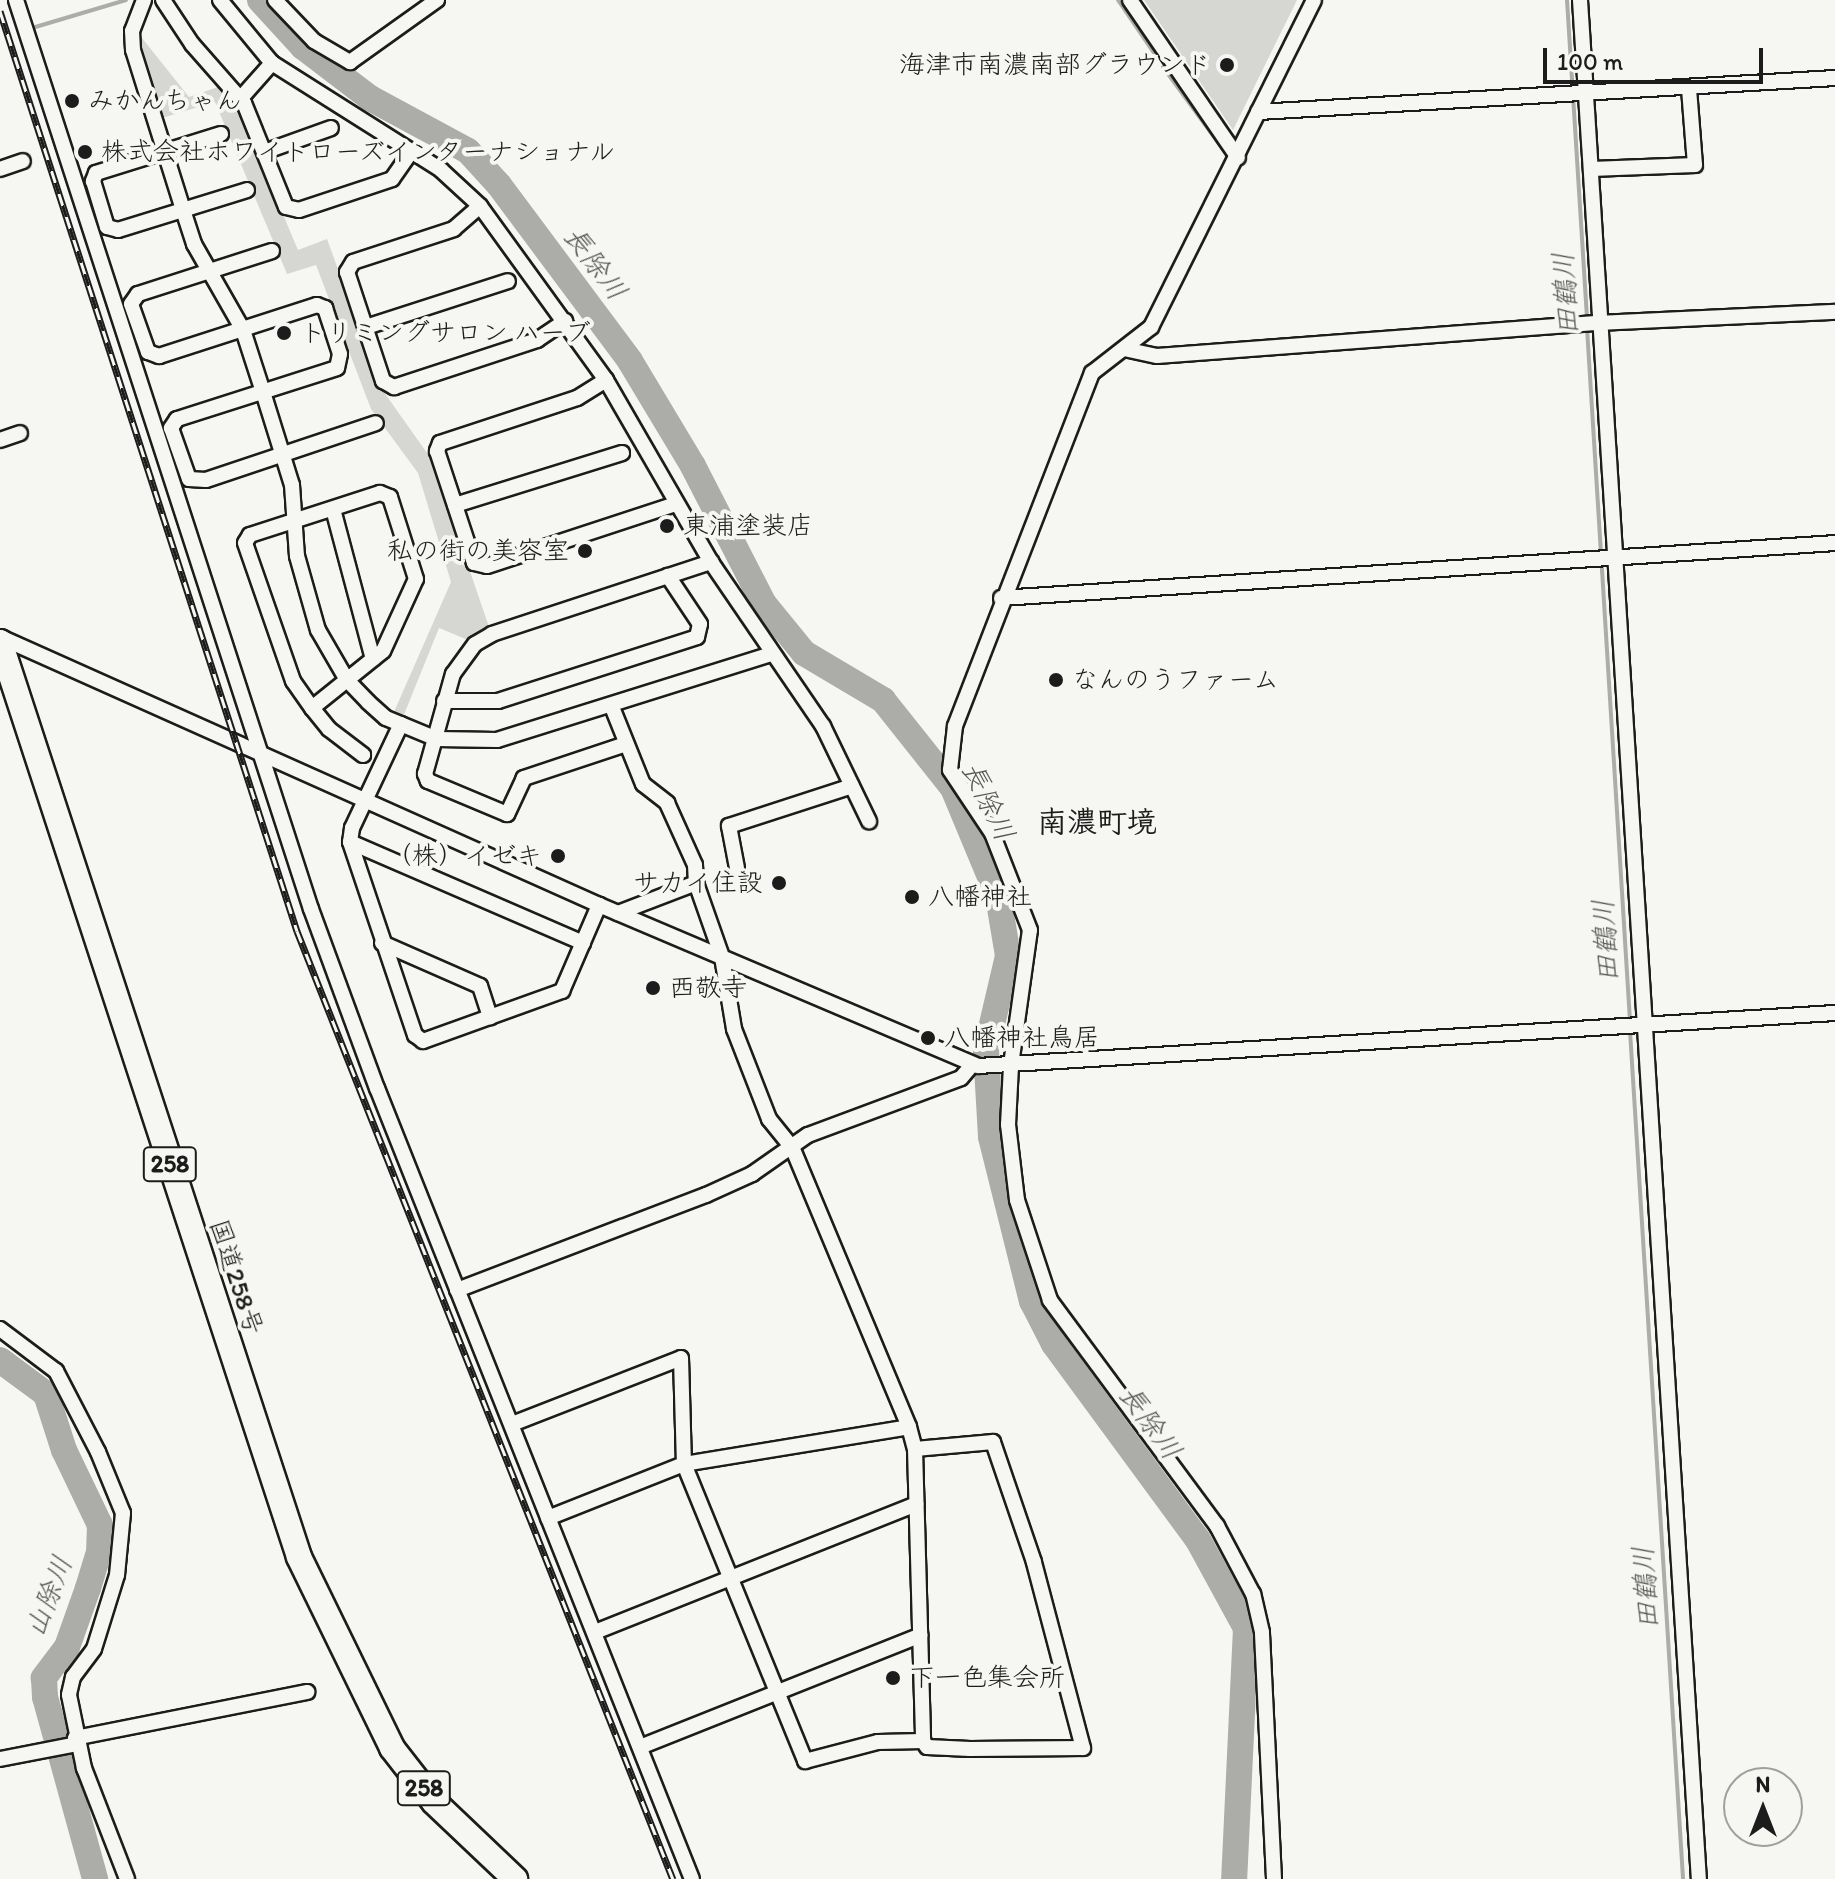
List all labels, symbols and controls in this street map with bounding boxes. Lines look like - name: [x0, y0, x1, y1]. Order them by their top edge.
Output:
- scale bar: [1547, 32, 1767, 82]
- text: 100 m: [1557, 47, 1623, 76]
- place label: 海津市南濃南部グラウンド: [899, 49, 1211, 81]
- marker: 海津市南濃南部グラウンド: [1218, 56, 1236, 74]
- place label: みかんちゃん: [88, 85, 244, 117]
- marker: みかんちゃん: [63, 92, 81, 110]
- place label: 株式会社ホワイトローズインターナショナル: [101, 136, 621, 168]
- marker: 株式会社ホワイトローズインターナショナル: [76, 143, 94, 161]
- water label: 長除川: [557, 219, 635, 307]
- water label: 田鶴川: [1545, 251, 1585, 337]
- place label: トリミングサロン ハーブ: [300, 317, 592, 349]
- marker: トリミングサロン ハーブ: [275, 324, 293, 342]
- place label: 東浦塗装店: [683, 510, 813, 542]
- marker: 東浦塗装店: [658, 517, 676, 535]
- place label: 私の街の美容室: [387, 535, 569, 567]
- marker: 私の街の美容室: [576, 542, 594, 560]
- place label: なんのうファーム: [1072, 664, 1280, 696]
- marker: なんのうファーム: [1047, 671, 1065, 689]
- water label: 長除川: [955, 756, 1023, 846]
- district label: 南濃町境: [1037, 804, 1157, 840]
- place label: （株）イゼキ: [386, 840, 542, 872]
- marker: （株）イゼキ: [549, 847, 567, 865]
- place label: サカイ住設: [633, 867, 763, 899]
- marker: サカイ住設: [770, 874, 788, 892]
- place label: 八幡神社: [928, 881, 1032, 913]
- marker: 八幡神社: [903, 888, 921, 906]
- water label: 田鶴川: [1585, 898, 1625, 984]
- place label: 西敬寺: [669, 972, 747, 1004]
- marker: 西敬寺: [644, 979, 662, 997]
- place label: 八幡神社鳥居: [944, 1022, 1100, 1054]
- marker: 八幡神社鳥居: [919, 1029, 937, 1047]
- road number: 258: [142, 1144, 198, 1184]
- street label: 国道258号: [203, 1215, 269, 1339]
- water label: 長除川: [1113, 1378, 1189, 1466]
- water label: 田鶴川: [1625, 1545, 1665, 1631]
- water label: 山除川: [17, 1551, 79, 1641]
- place label: 下一色集会所: [909, 1662, 1065, 1694]
- marker: 下一色集会所: [884, 1669, 902, 1687]
- north arrow: [1723, 1767, 1803, 1847]
- road number: 258: [396, 1768, 452, 1808]
- text: N: [1756, 1771, 1770, 1798]

